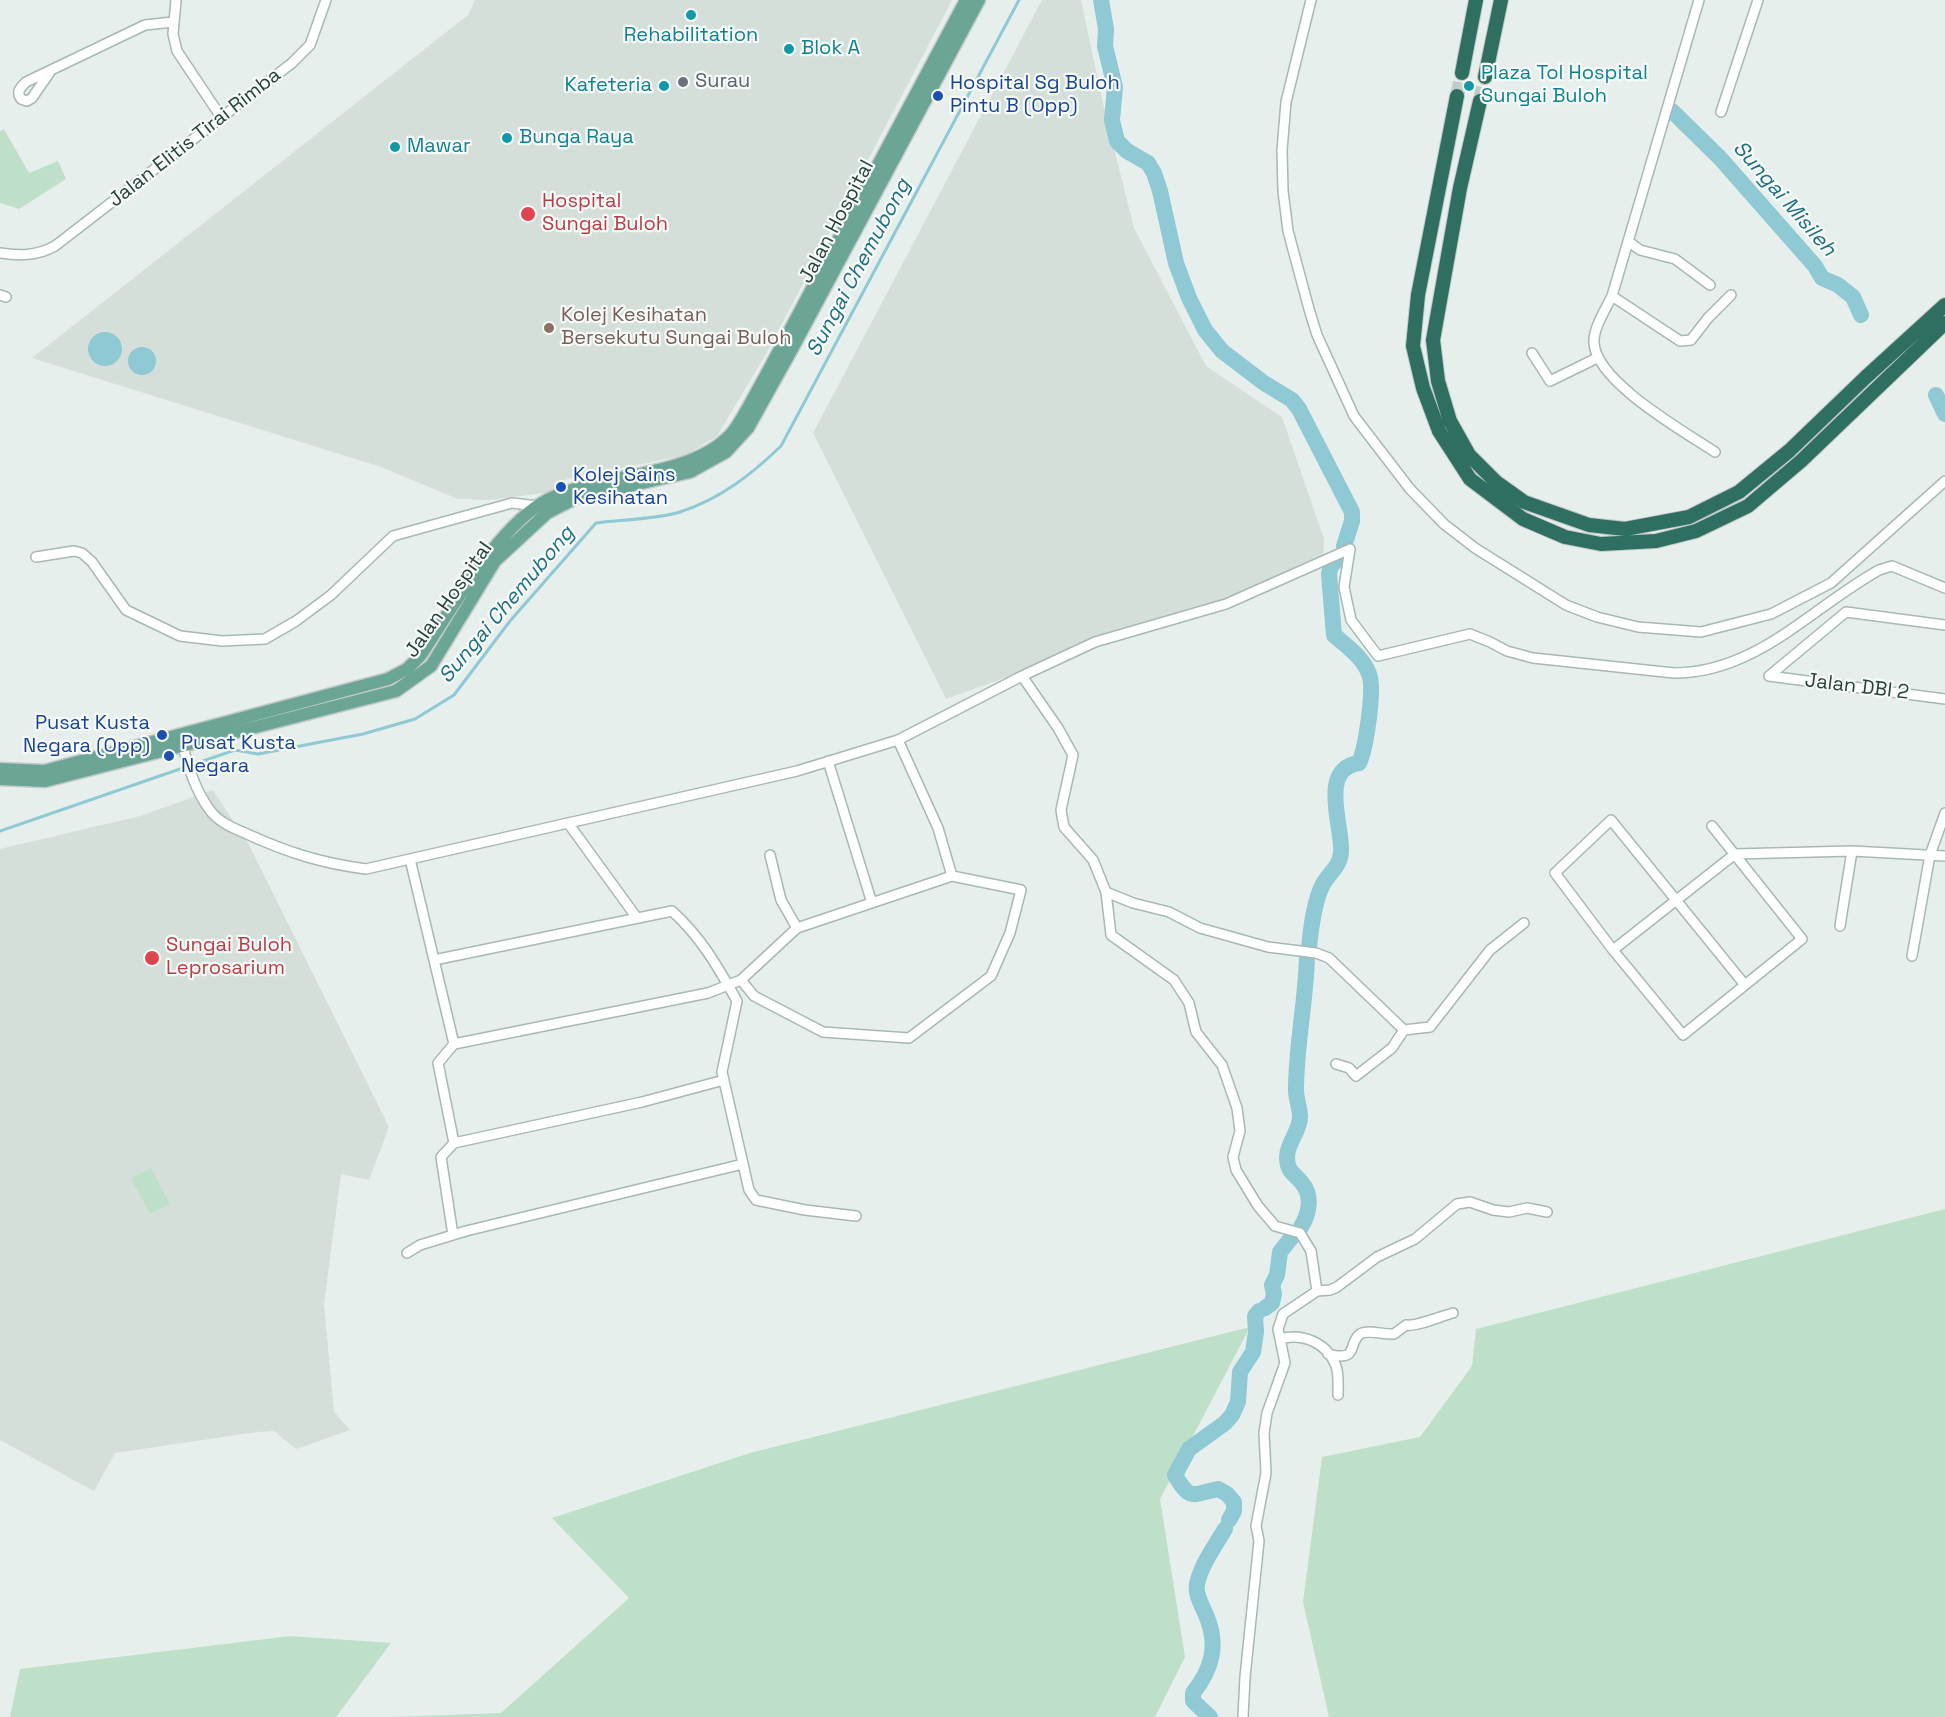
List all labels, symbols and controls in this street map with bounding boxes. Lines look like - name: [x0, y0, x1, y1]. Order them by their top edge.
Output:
- marker: Rehabilitation: [684, 8, 698, 22]
- place label: Rehabilitation: [624, 24, 758, 48]
- place label: Blok A: [801, 37, 860, 61]
- marker: Blok A: [782, 42, 796, 56]
- place label: Plaza Tol Hospital Sungai Buloh: [1481, 62, 1648, 109]
- street label: Jalan Elitis Tirai Rimba: [104, 63, 286, 213]
- place label: Surau: [695, 70, 750, 94]
- place label: Hospital Sg Buloh Pintu B (Opp): [950, 72, 1120, 119]
- place label: Kafeteria: [565, 74, 652, 98]
- marker: Surau: [676, 75, 690, 89]
- marker: Kafeteria: [657, 79, 671, 93]
- marker: Plaza Tol Hospital Sungai Buloh: [1462, 79, 1476, 93]
- marker: Hospital Sg Buloh Pintu B (Opp): [931, 89, 945, 103]
- place label: Bunga Raya: [519, 126, 634, 150]
- marker: Bunga Raya: [500, 131, 514, 145]
- place label: Mawar: [407, 135, 470, 159]
- water label: Sungai Misileh: [1727, 136, 1841, 262]
- marker: Mawar: [388, 140, 402, 154]
- street label: Jalan Hospital: [794, 156, 880, 288]
- water label: Sungai Chemubong: [802, 175, 916, 361]
- place label: Hospital Sungai Buloh: [542, 190, 668, 237]
- marker: Hospital Sungai Buloh: [519, 205, 537, 223]
- place label: Kolej Kesihatan Bersekutu Sungai Buloh: [561, 304, 791, 351]
- marker: Kolej Kesihatan Bersekutu Sungai Buloh: [542, 321, 556, 335]
- place label: Kolej Sains Kesihatan: [573, 464, 675, 511]
- marker: Kolej Sains Kesihatan: [554, 480, 568, 494]
- water label: Sungai Chemubong: [434, 521, 580, 689]
- street label: Jalan Hospital: [400, 537, 498, 663]
- street label: Jalan DBI 2: [1804, 669, 1910, 705]
- place label: Pusat Kusta Negara (Opp): [23, 712, 150, 759]
- marker: Pusat Kusta Negara (Opp): [155, 728, 169, 742]
- place label: Pusat Kusta Negara: [181, 732, 296, 779]
- marker: Pusat Kusta Negara: [162, 749, 176, 763]
- place label: Sungai Buloh Leprosarium: [166, 934, 292, 981]
- marker: Sungai Buloh Leprosarium: [143, 949, 161, 967]

